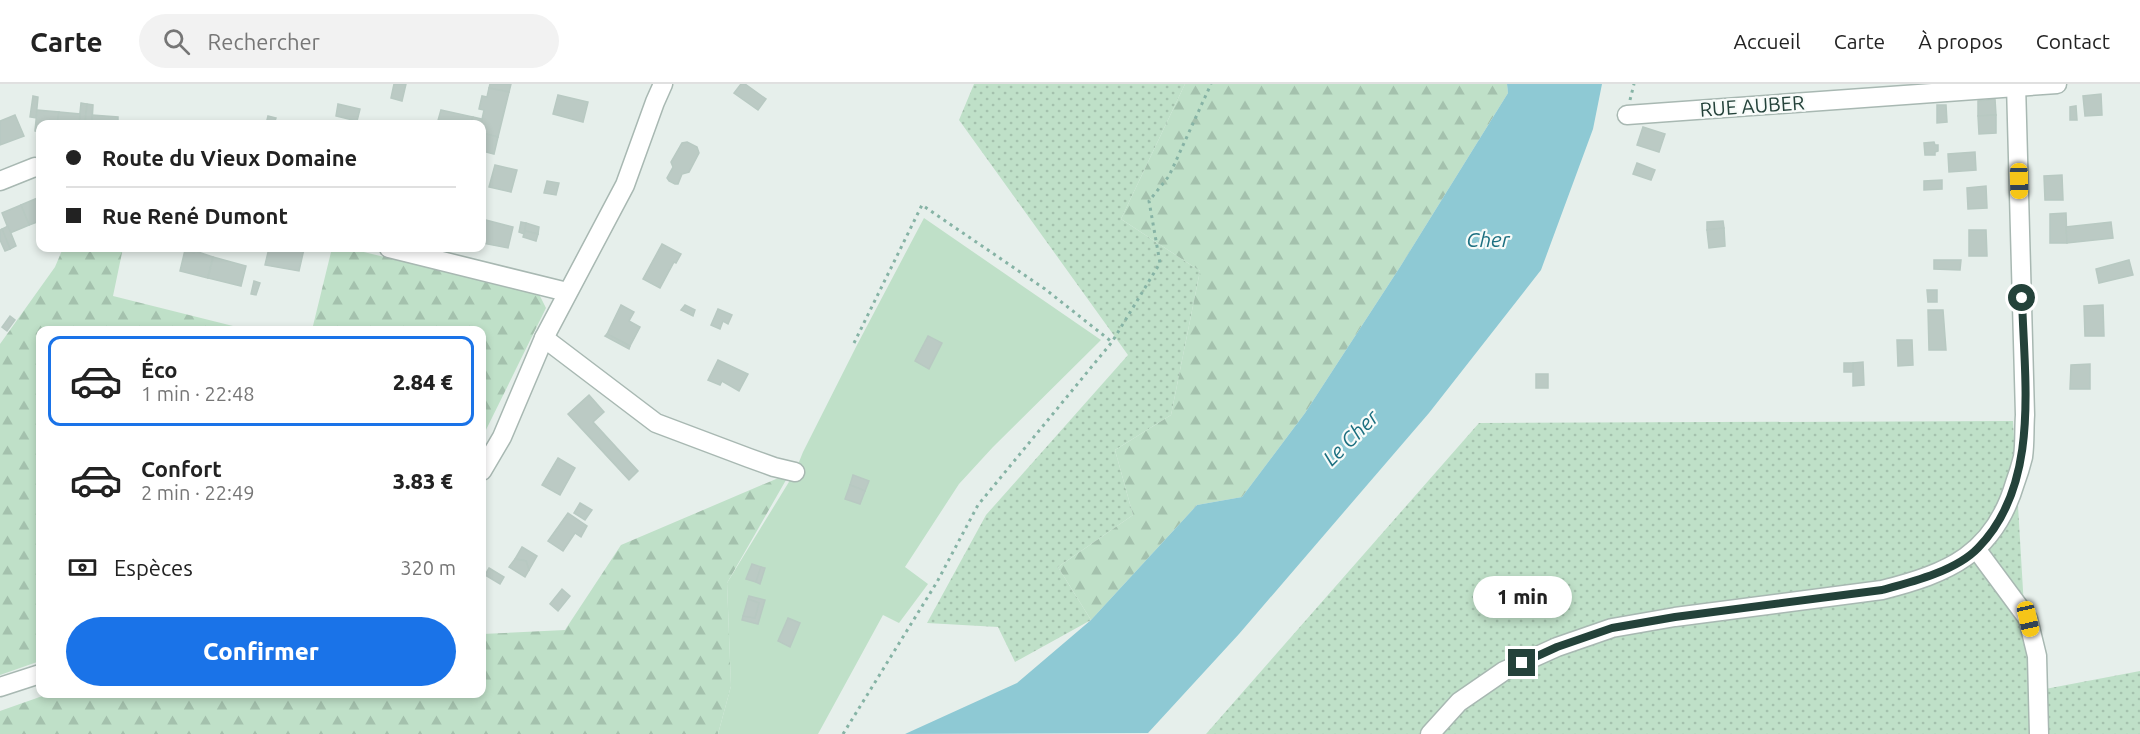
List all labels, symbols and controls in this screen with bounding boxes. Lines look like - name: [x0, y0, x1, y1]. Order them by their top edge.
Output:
- search box: [139, 14, 559, 68]
- icon: search: [160, 25, 193, 58]
- text: Carte: [30, 26, 103, 57]
- text: Rechercher: [208, 29, 320, 54]
- text: Accueil: [1733, 29, 1801, 53]
- text: Carte: [1834, 29, 1885, 53]
- text: À propos: [1918, 29, 2003, 53]
- text: Contact: [2036, 29, 2110, 53]
- street label: RUE AUBER: [1699, 90, 1805, 121]
- text: Route du Vieux Domaine: [102, 145, 357, 170]
- car: [2010, 163, 2028, 199]
- text: Rue René Dumont: [102, 203, 288, 228]
- water label: Cher: [1466, 227, 1511, 251]
- route start: [2008, 284, 2035, 311]
- icon: car: [69, 354, 123, 408]
- text: Éco: [141, 357, 178, 382]
- text: 2.84 €: [393, 369, 453, 394]
- text: 1 min · 22:48: [141, 382, 255, 405]
- water label: Le Cher: [1318, 404, 1384, 470]
- icon: car: [69, 453, 123, 507]
- text: Confort: [141, 456, 222, 481]
- text: 3.83 €: [393, 468, 453, 493]
- text: 2 min · 22:49: [141, 481, 255, 504]
- icon: cash: [66, 551, 99, 584]
- text: Espèces: [114, 555, 193, 580]
- text: 320 m: [400, 556, 456, 579]
- callout: 1 min: [1472, 576, 1571, 618]
- text: 1 min: [1497, 585, 1548, 608]
- car: [2015, 599, 2041, 639]
- button: Confirmer: [66, 617, 456, 686]
- route end: [1508, 649, 1535, 676]

